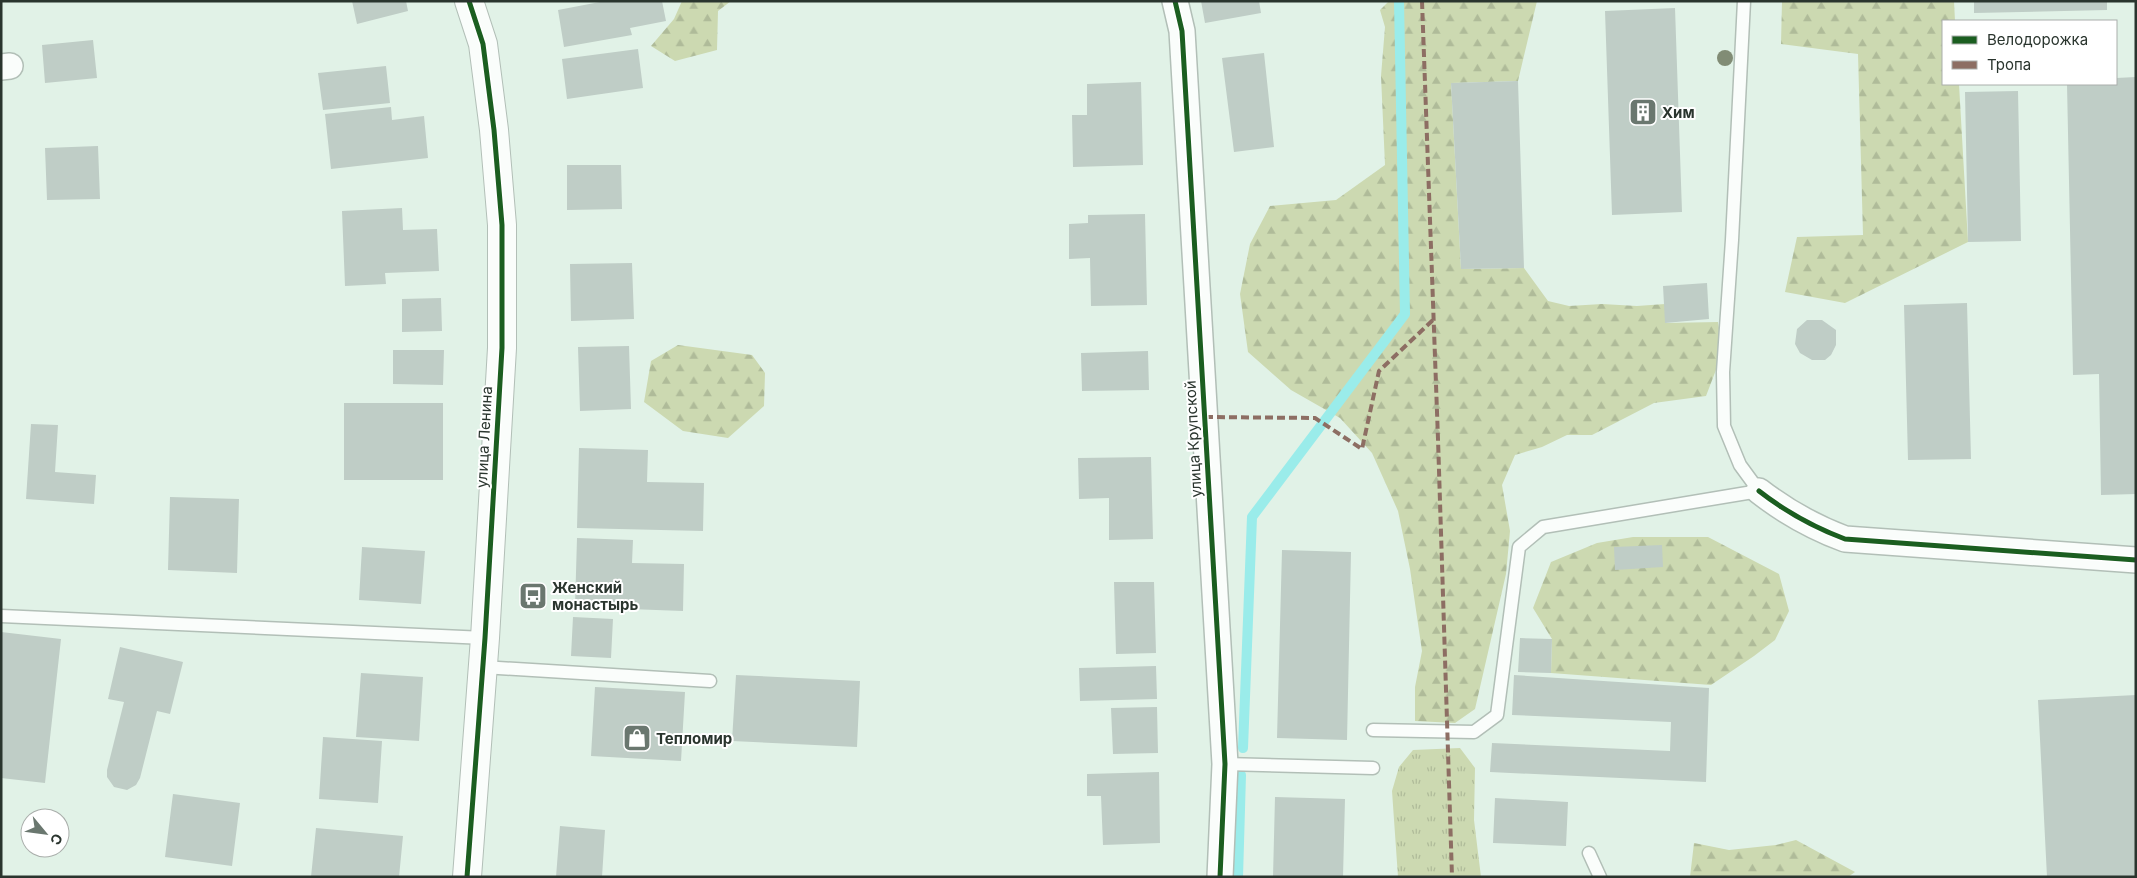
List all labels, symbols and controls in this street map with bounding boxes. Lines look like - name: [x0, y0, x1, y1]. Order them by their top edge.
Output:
- legend: [1942, 20, 2117, 85]
- text: Велодорожка: [1987, 30, 2088, 49]
- text: Тропа: [1987, 55, 2031, 74]
- building icon: Хим: [1628, 97, 1658, 127]
- place label: Хим: [1662, 103, 1695, 122]
- street label: улица Крупской: [1180, 380, 1206, 498]
- street label: улица Ленина: [472, 386, 496, 488]
- place label: Женский монастырь: [552, 578, 639, 614]
- bus stop icon: Женский монастырь: [518, 581, 548, 611]
- shop icon: Тепломир: [622, 723, 652, 753]
- place label: Тепломир: [656, 729, 732, 748]
- north arrow: [20, 808, 70, 858]
- text: С: [47, 831, 67, 848]

